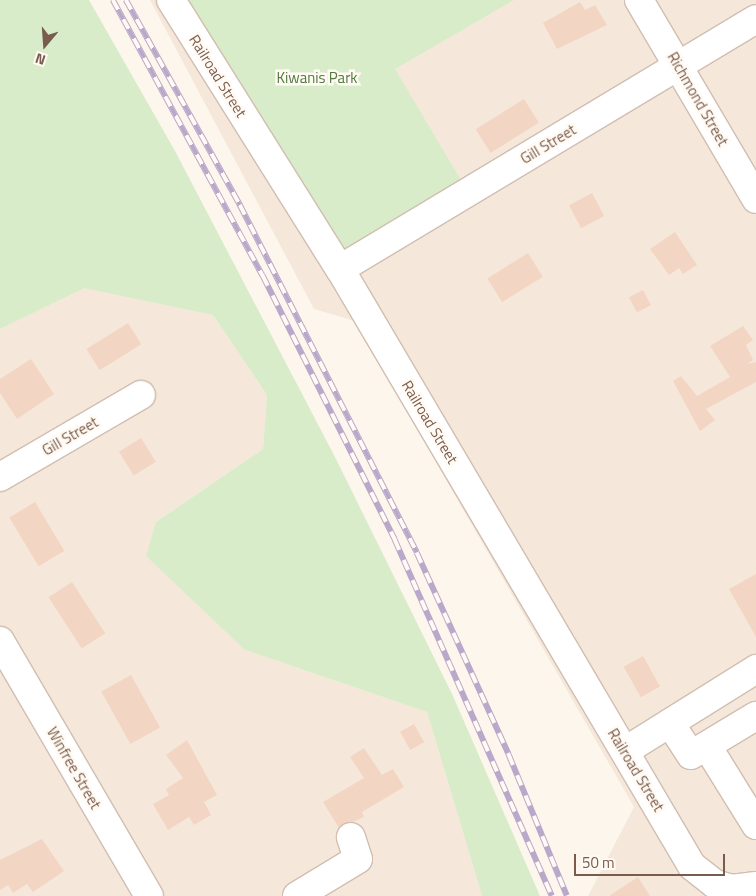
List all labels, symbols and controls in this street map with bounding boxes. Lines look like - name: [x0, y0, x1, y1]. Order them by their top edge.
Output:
- north arrow: [20, 20, 70, 70]
- street label: Railroad Street: [185, 31, 251, 121]
- text: N: [32, 48, 48, 71]
- street label: Richmond Street: [664, 49, 732, 149]
- park label: Kiwanis Park: [276, 69, 358, 87]
- street label: Gill Street: [517, 120, 579, 168]
- street label: Railroad Street: [398, 377, 462, 467]
- street label: Gill Street: [39, 413, 101, 459]
- street label: Winfree Street: [43, 724, 105, 812]
- street label: Railroad Street: [604, 725, 668, 815]
- scale bar: [576, 844, 727, 876]
- text: 50 m: [582, 851, 615, 874]

